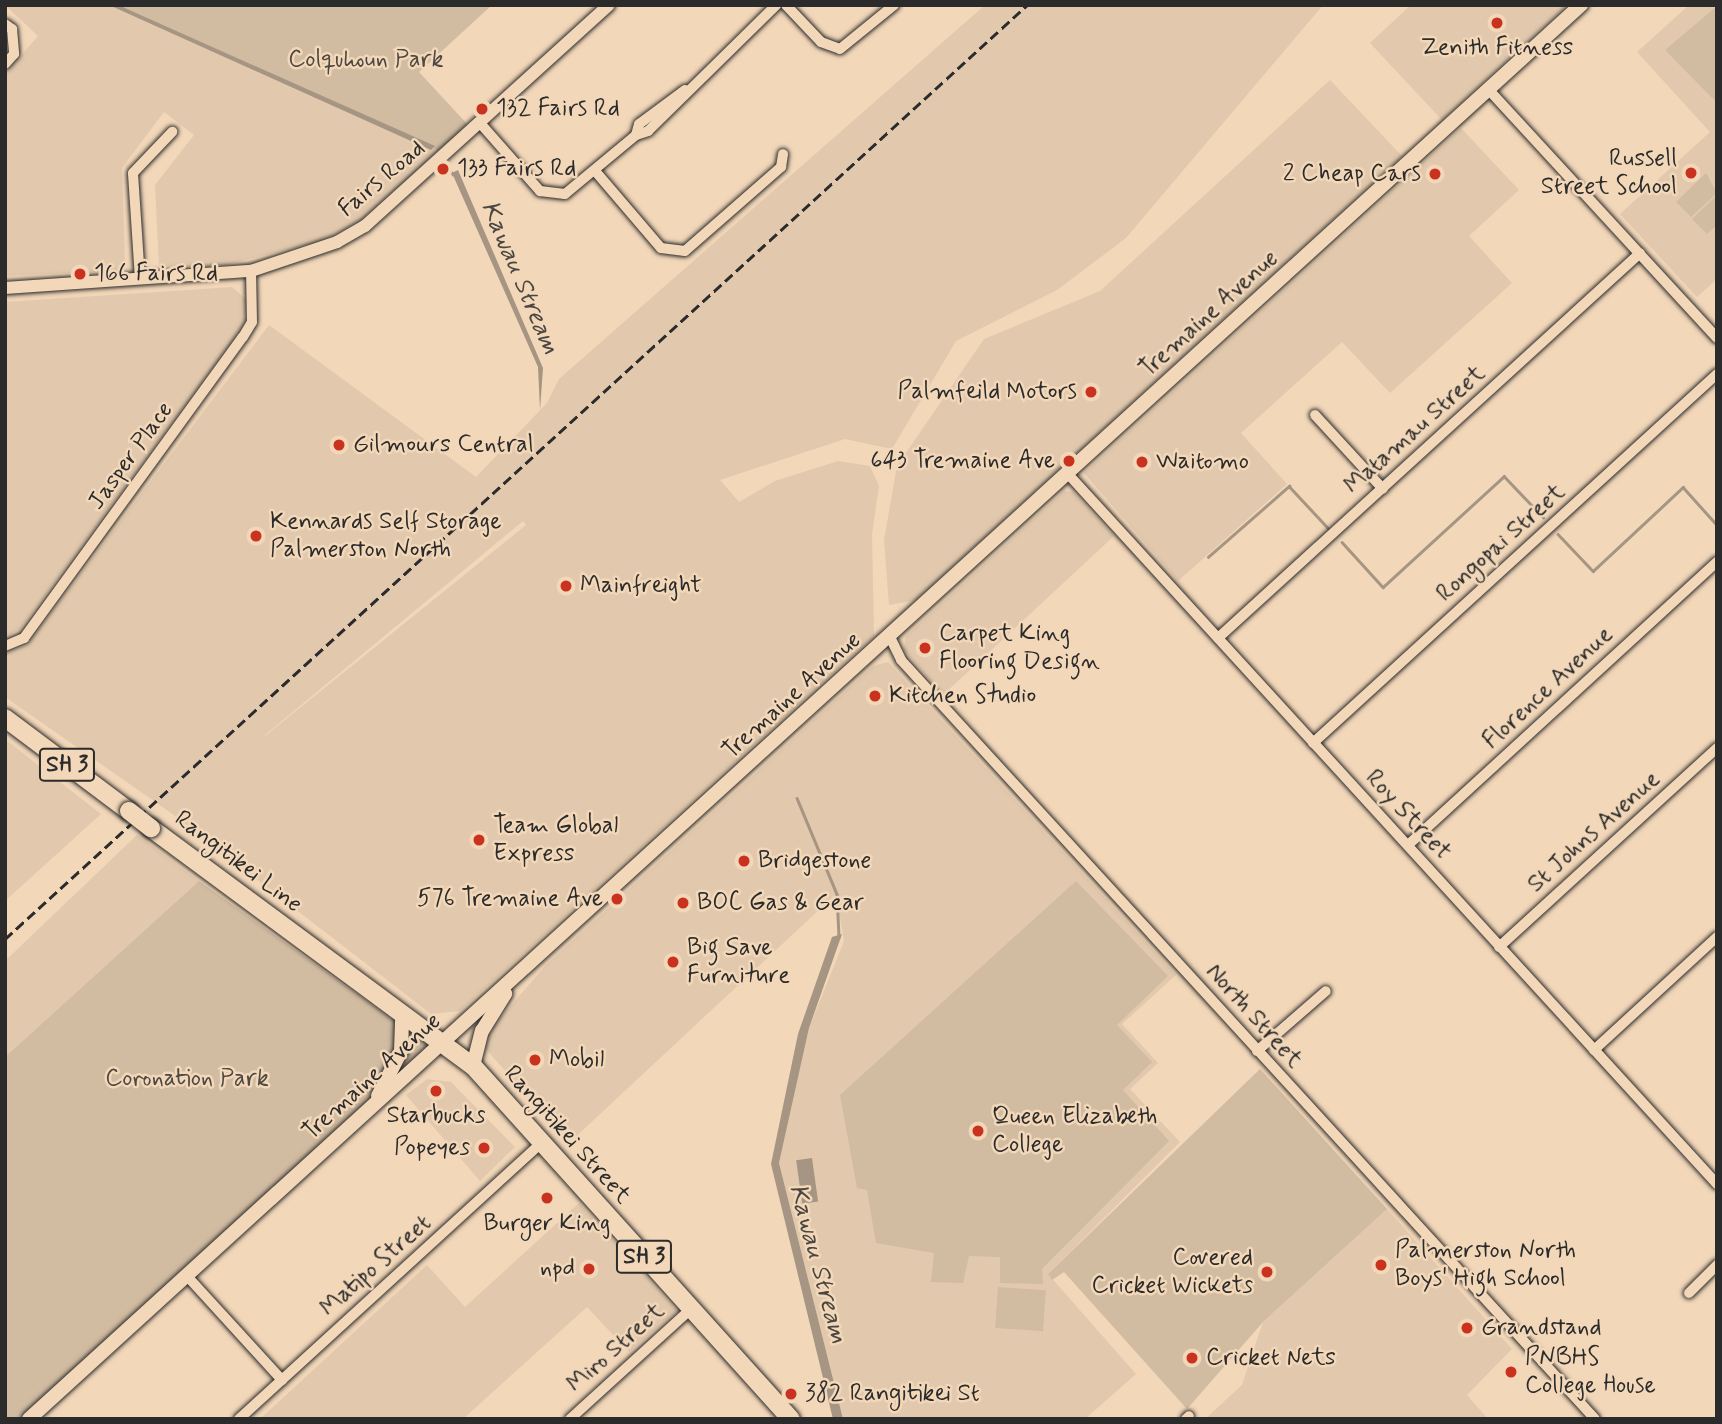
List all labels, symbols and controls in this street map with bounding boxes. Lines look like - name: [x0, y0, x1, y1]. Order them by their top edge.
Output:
- marker: Zenith Fitness: [1489, 15, 1505, 31]
- place label: Zenith Fitness: [1421, 34, 1573, 62]
- park label: Colquhoun Park: [289, 46, 443, 74]
- place label: 132 Fairs Rd: [496, 95, 620, 123]
- marker: 132 Fairs Rd: [474, 101, 490, 117]
- street label: Fairs Road: [333, 134, 431, 224]
- place label: Russell Street School: [1540, 145, 1677, 201]
- place label: 133 Fairs Rd: [457, 155, 576, 183]
- place label: 2 Cheap Cars: [1285, 160, 1421, 188]
- marker: 133 Fairs Rd: [435, 161, 451, 177]
- marker: Russell Street School: [1683, 165, 1699, 181]
- marker: 2 Cheap Cars: [1427, 166, 1443, 182]
- water label: Kawau Stream: [473, 197, 565, 359]
- street label: Tremaine Avenue: [1133, 243, 1285, 385]
- place label: 166 Fairs Rd: [94, 260, 218, 288]
- marker: 166 Fairs Rd: [72, 266, 88, 282]
- street label: Matamau Street: [1339, 359, 1491, 501]
- place label: Palmfeild Motors: [899, 378, 1077, 406]
- marker: Palmfeild Motors: [1083, 384, 1099, 400]
- street label: Jasper Place: [82, 396, 180, 516]
- place label: Gilmours Central: [353, 431, 538, 459]
- marker: Gilmours Central: [331, 437, 347, 453]
- place label: 643 Tremaine Ave: [871, 447, 1055, 475]
- place label: Waitomo: [1156, 448, 1249, 476]
- marker: 643 Tremaine Ave: [1061, 453, 1077, 469]
- marker: Waitomo: [1134, 454, 1150, 470]
- street label: Rongopai Street: [1431, 478, 1571, 608]
- place label: Kennards Self Storage Palmerston North: [270, 508, 501, 564]
- marker: Kennards Self Storage Palmerston North: [248, 528, 264, 544]
- place label: Mainfreight: [580, 572, 701, 600]
- marker: Mainfreight: [558, 578, 574, 594]
- place label: Carpet King Flooring Design: [939, 620, 1091, 676]
- street label: Florence Avenue: [1477, 621, 1619, 755]
- street label: Tremaine Avenue: [716, 625, 868, 767]
- marker: Carpet King Flooring Design: [917, 640, 933, 656]
- place label: Kitchen Studio: [889, 682, 1037, 710]
- marker: Kitchen Studio: [867, 688, 883, 704]
- road number: SH 3: [37, 746, 97, 785]
- street label: St Johns Avenue: [1519, 763, 1669, 901]
- street label: Roy Street: [1359, 764, 1457, 866]
- street label: Rangitikei Line: [169, 805, 307, 919]
- place label: Team Global Express: [493, 812, 617, 868]
- marker: Team Global Express: [471, 832, 487, 848]
- place label: Bridgestone: [758, 847, 871, 875]
- marker: Bridgestone: [736, 853, 752, 869]
- place label: 576 Tremaine Ave: [417, 885, 603, 913]
- place label: BOC Gas & Gear: [697, 889, 863, 917]
- marker: 576 Tremaine Ave: [609, 891, 625, 907]
- marker: BOC Gas & Gear: [675, 895, 691, 911]
- place label: Big Save Furniture: [687, 934, 790, 990]
- marker: Big Save Furniture: [665, 954, 681, 970]
- street label: North Street: [1200, 958, 1308, 1074]
- street label: Tremaine Avenue: [296, 1006, 448, 1148]
- place label: Mobil: [549, 1046, 604, 1074]
- marker: Mobil: [527, 1052, 543, 1068]
- street label: Rangitikei Street: [497, 1060, 637, 1210]
- park label: Coronation Park: [106, 1065, 268, 1093]
- marker: Starbucks: [428, 1083, 444, 1099]
- place label: Starbucks: [387, 1102, 485, 1130]
- place label: Queen Elizabeth College: [992, 1103, 1157, 1159]
- marker: Queen Elizabeth College: [970, 1123, 986, 1139]
- place label: Popeyes: [394, 1134, 470, 1162]
- marker: Popeyes: [476, 1140, 492, 1156]
- water label: Kawau Stream: [781, 1181, 853, 1347]
- marker: Burger King: [539, 1190, 555, 1206]
- street label: Matipo Street: [313, 1207, 439, 1325]
- place label: Burger King: [485, 1210, 609, 1238]
- place label: Palmerston North Boys' High School: [1395, 1237, 1574, 1293]
- road number: SH 3: [614, 1238, 674, 1276]
- place label: Covered Cricket Wickets: [1087, 1244, 1253, 1300]
- place label: npd: [540, 1255, 575, 1283]
- marker: Palmerston North Boys' High School: [1373, 1257, 1389, 1273]
- marker: npd: [581, 1261, 597, 1277]
- marker: Covered Cricket Wickets: [1259, 1264, 1275, 1280]
- street label: Miro Street: [561, 1297, 671, 1399]
- place label: Grandstand: [1481, 1314, 1602, 1342]
- marker: Grandstand: [1459, 1320, 1475, 1336]
- place label: Cricket Nets: [1206, 1344, 1331, 1372]
- place label: PNBHS College House: [1525, 1344, 1659, 1400]
- marker: Cricket Nets: [1184, 1350, 1200, 1366]
- marker: PNBHS College House: [1503, 1364, 1519, 1380]
- place label: 382 Rangitikei St: [805, 1380, 980, 1408]
- marker: 382 Rangitikei St: [783, 1386, 799, 1402]

